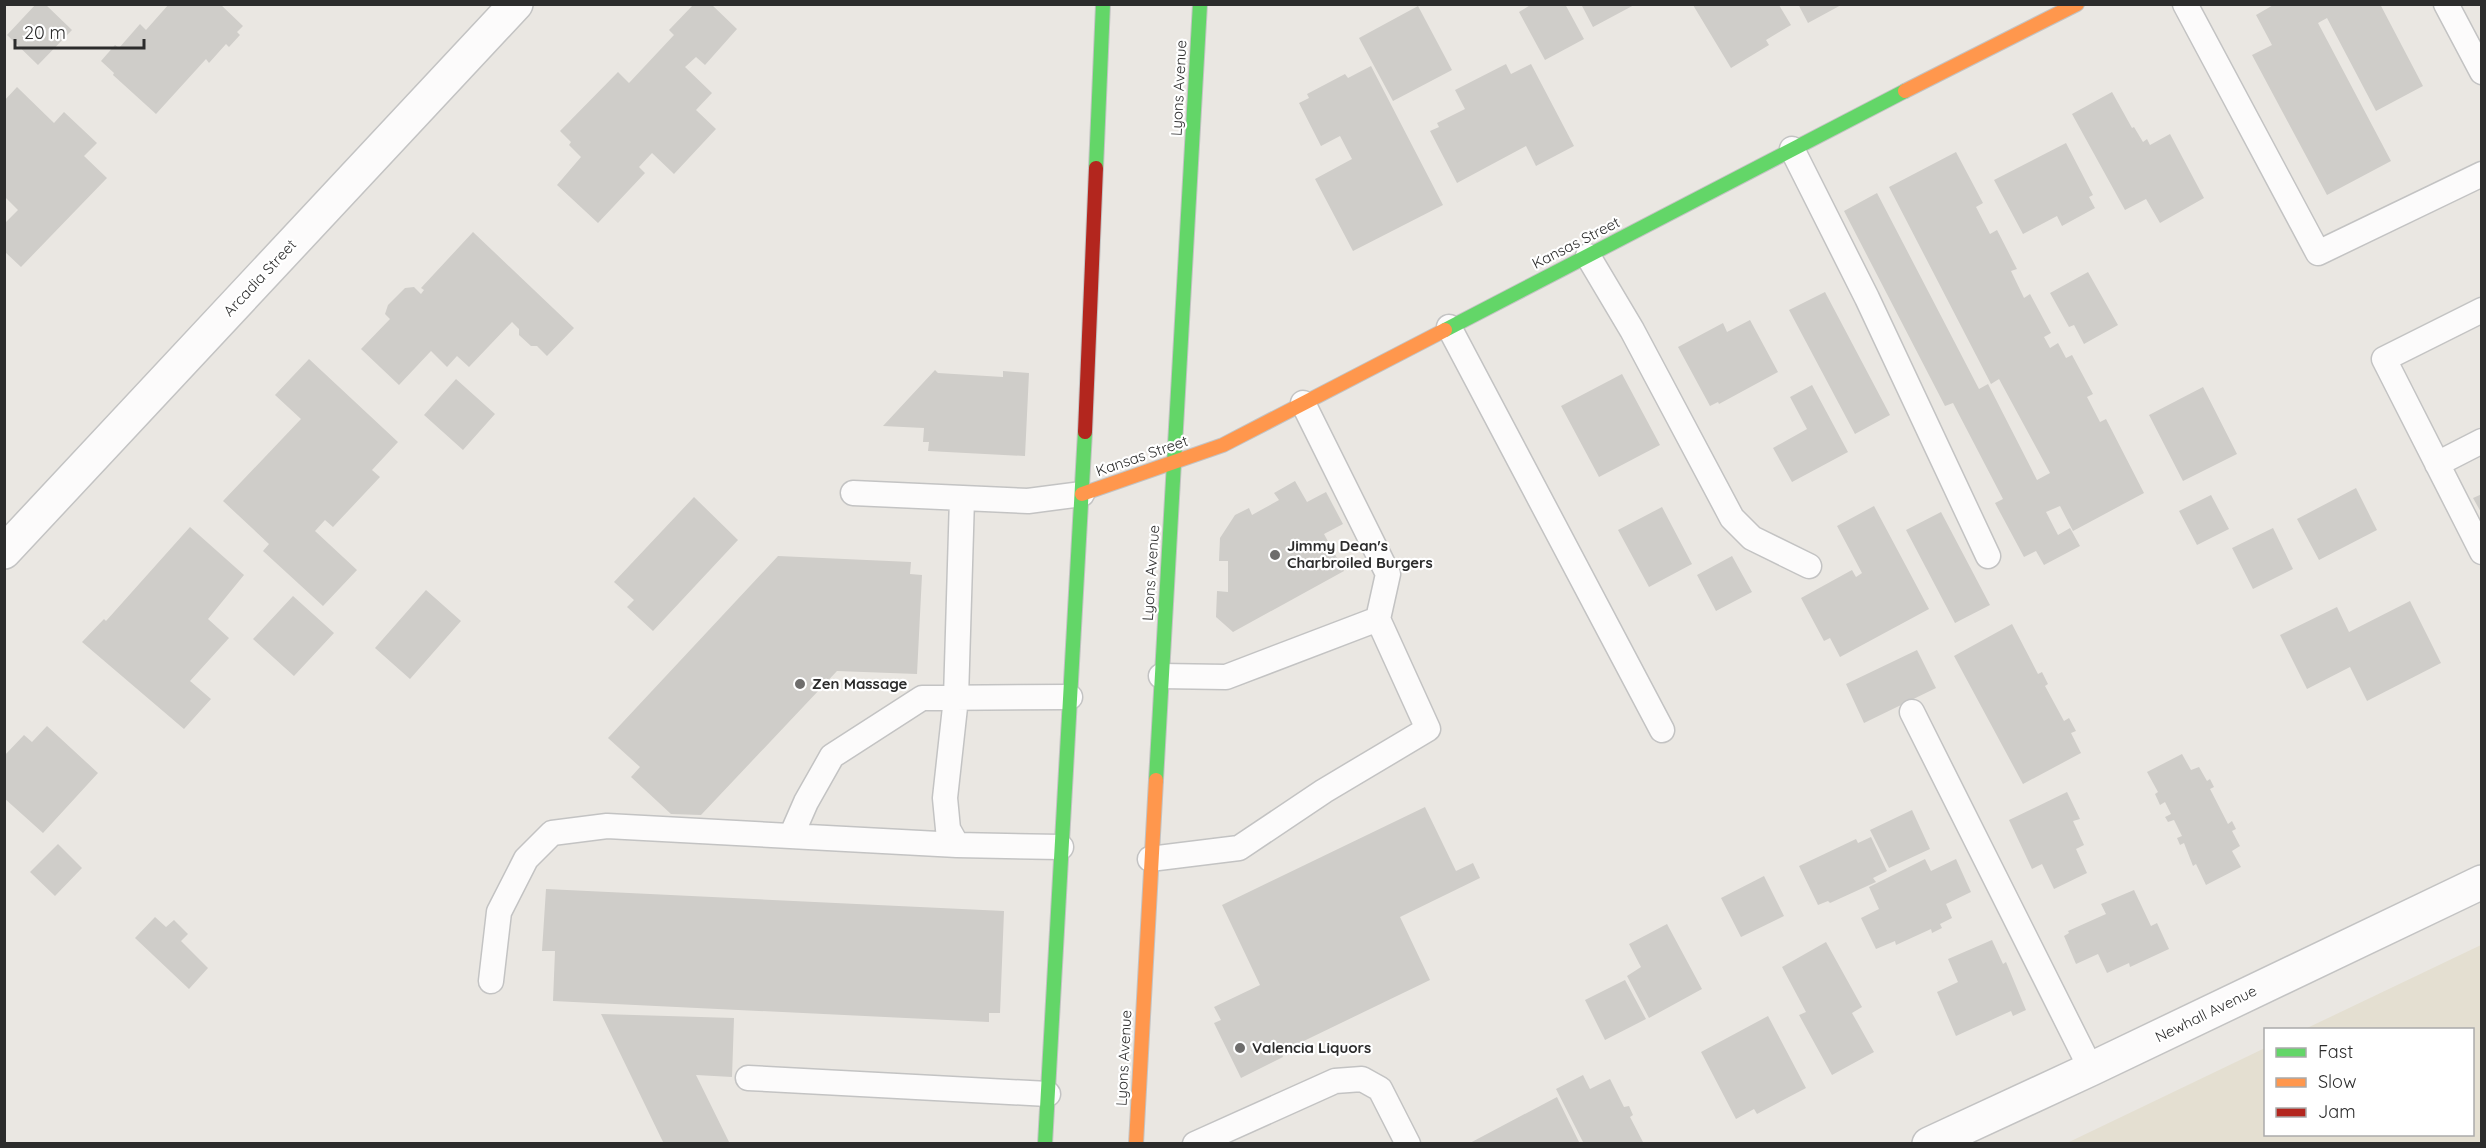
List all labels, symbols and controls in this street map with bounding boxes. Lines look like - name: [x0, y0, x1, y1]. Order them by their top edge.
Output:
- scale bar: [15, 12, 144, 50]
- text: 20 m: [24, 21, 66, 44]
- street label: Lyons Avenue: [1166, 39, 1191, 137]
- street label: Kansas Street: [1529, 212, 1623, 273]
- street label: Arcadia Street: [219, 235, 300, 320]
- street label: Kansas Street: [1093, 431, 1190, 480]
- street label: Lyons Avenue: [1138, 524, 1163, 622]
- place label: Jimmy Dean's Charbroiled Burgers: [1287, 536, 1433, 572]
- marker: Jimmy Dean's Charbroiled Burgers: [1268, 548, 1282, 562]
- place label: Zen Massage: [812, 674, 908, 693]
- marker: Zen Massage: [793, 677, 807, 691]
- street label: Newhall Avenue: [2152, 981, 2260, 1046]
- street label: Lyons Avenue: [1111, 1009, 1136, 1107]
- legend: [2264, 1028, 2474, 1136]
- place label: Valencia Liquors: [1252, 1038, 1371, 1057]
- text: Fast: [2318, 1040, 2353, 1063]
- marker: Valencia Liquors: [1233, 1041, 1247, 1055]
- text: Slow: [2318, 1070, 2356, 1093]
- text: Jam: [2318, 1100, 2356, 1123]

